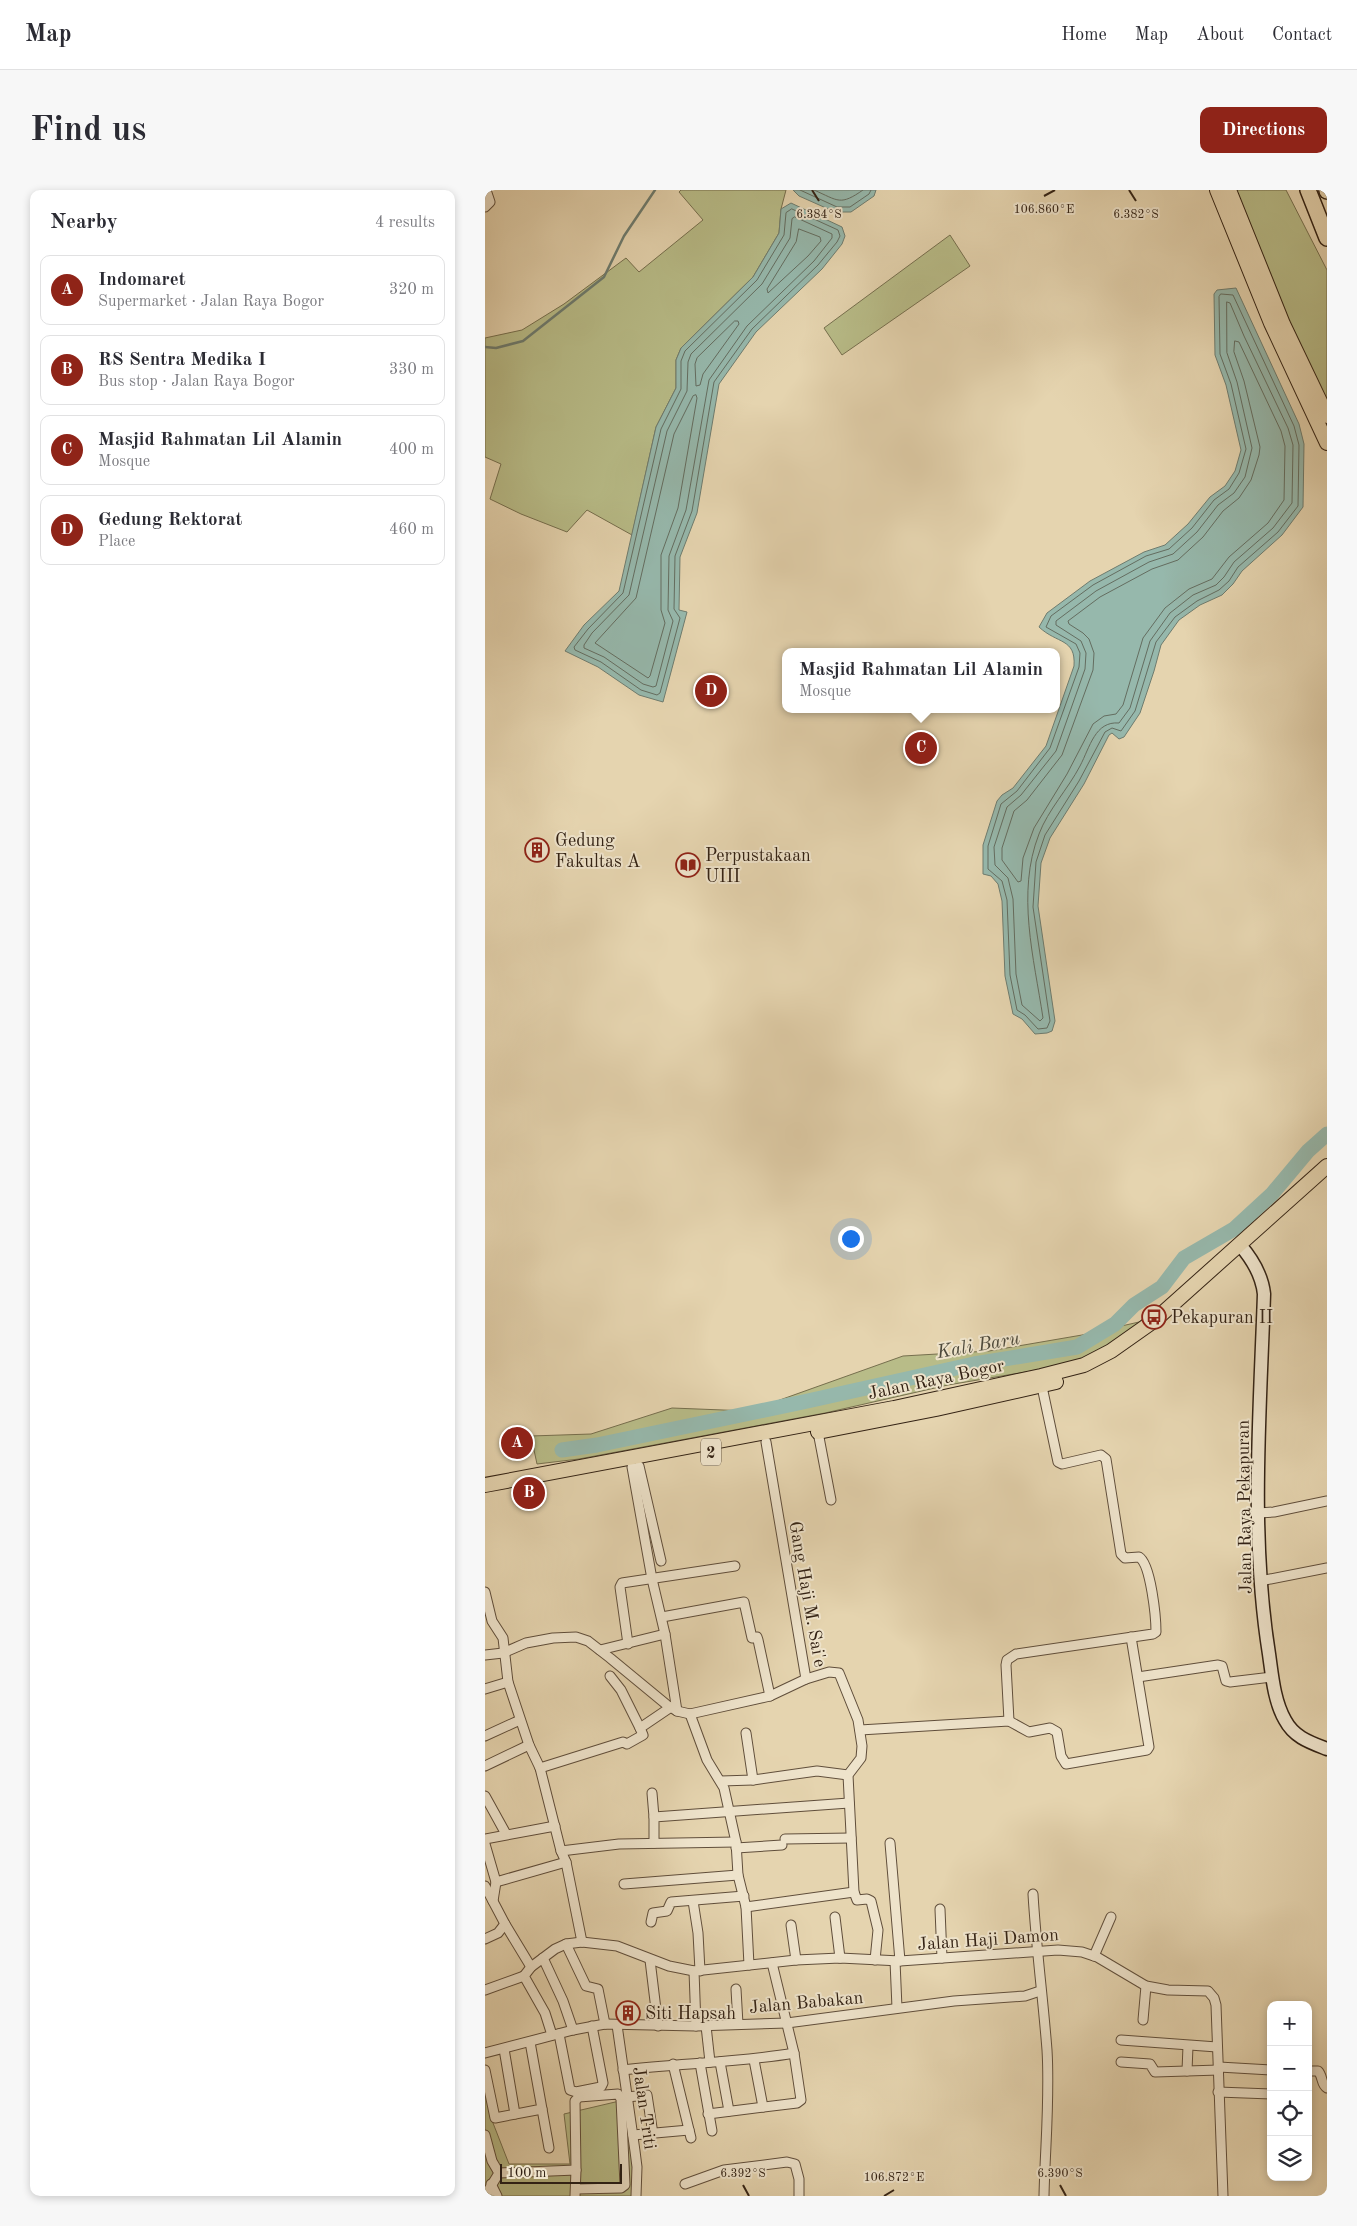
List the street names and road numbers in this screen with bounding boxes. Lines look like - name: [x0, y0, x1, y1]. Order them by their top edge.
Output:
- street label: Jalan Raya Bogor: [866, 1357, 1007, 1403]
- street label: Jalan Raya Pekapuran: [1234, 1419, 1256, 1594]
- road number: 2: [701, 1438, 721, 1466]
- street label: Gang Haji M. Sai'e: [785, 1520, 829, 1668]
- street label: Jalan Haji Damon: [917, 1926, 1060, 1954]
- street label: Jalan Babakan: [748, 1989, 864, 2017]
- street label: Jalan Triti: [629, 2066, 659, 2151]

